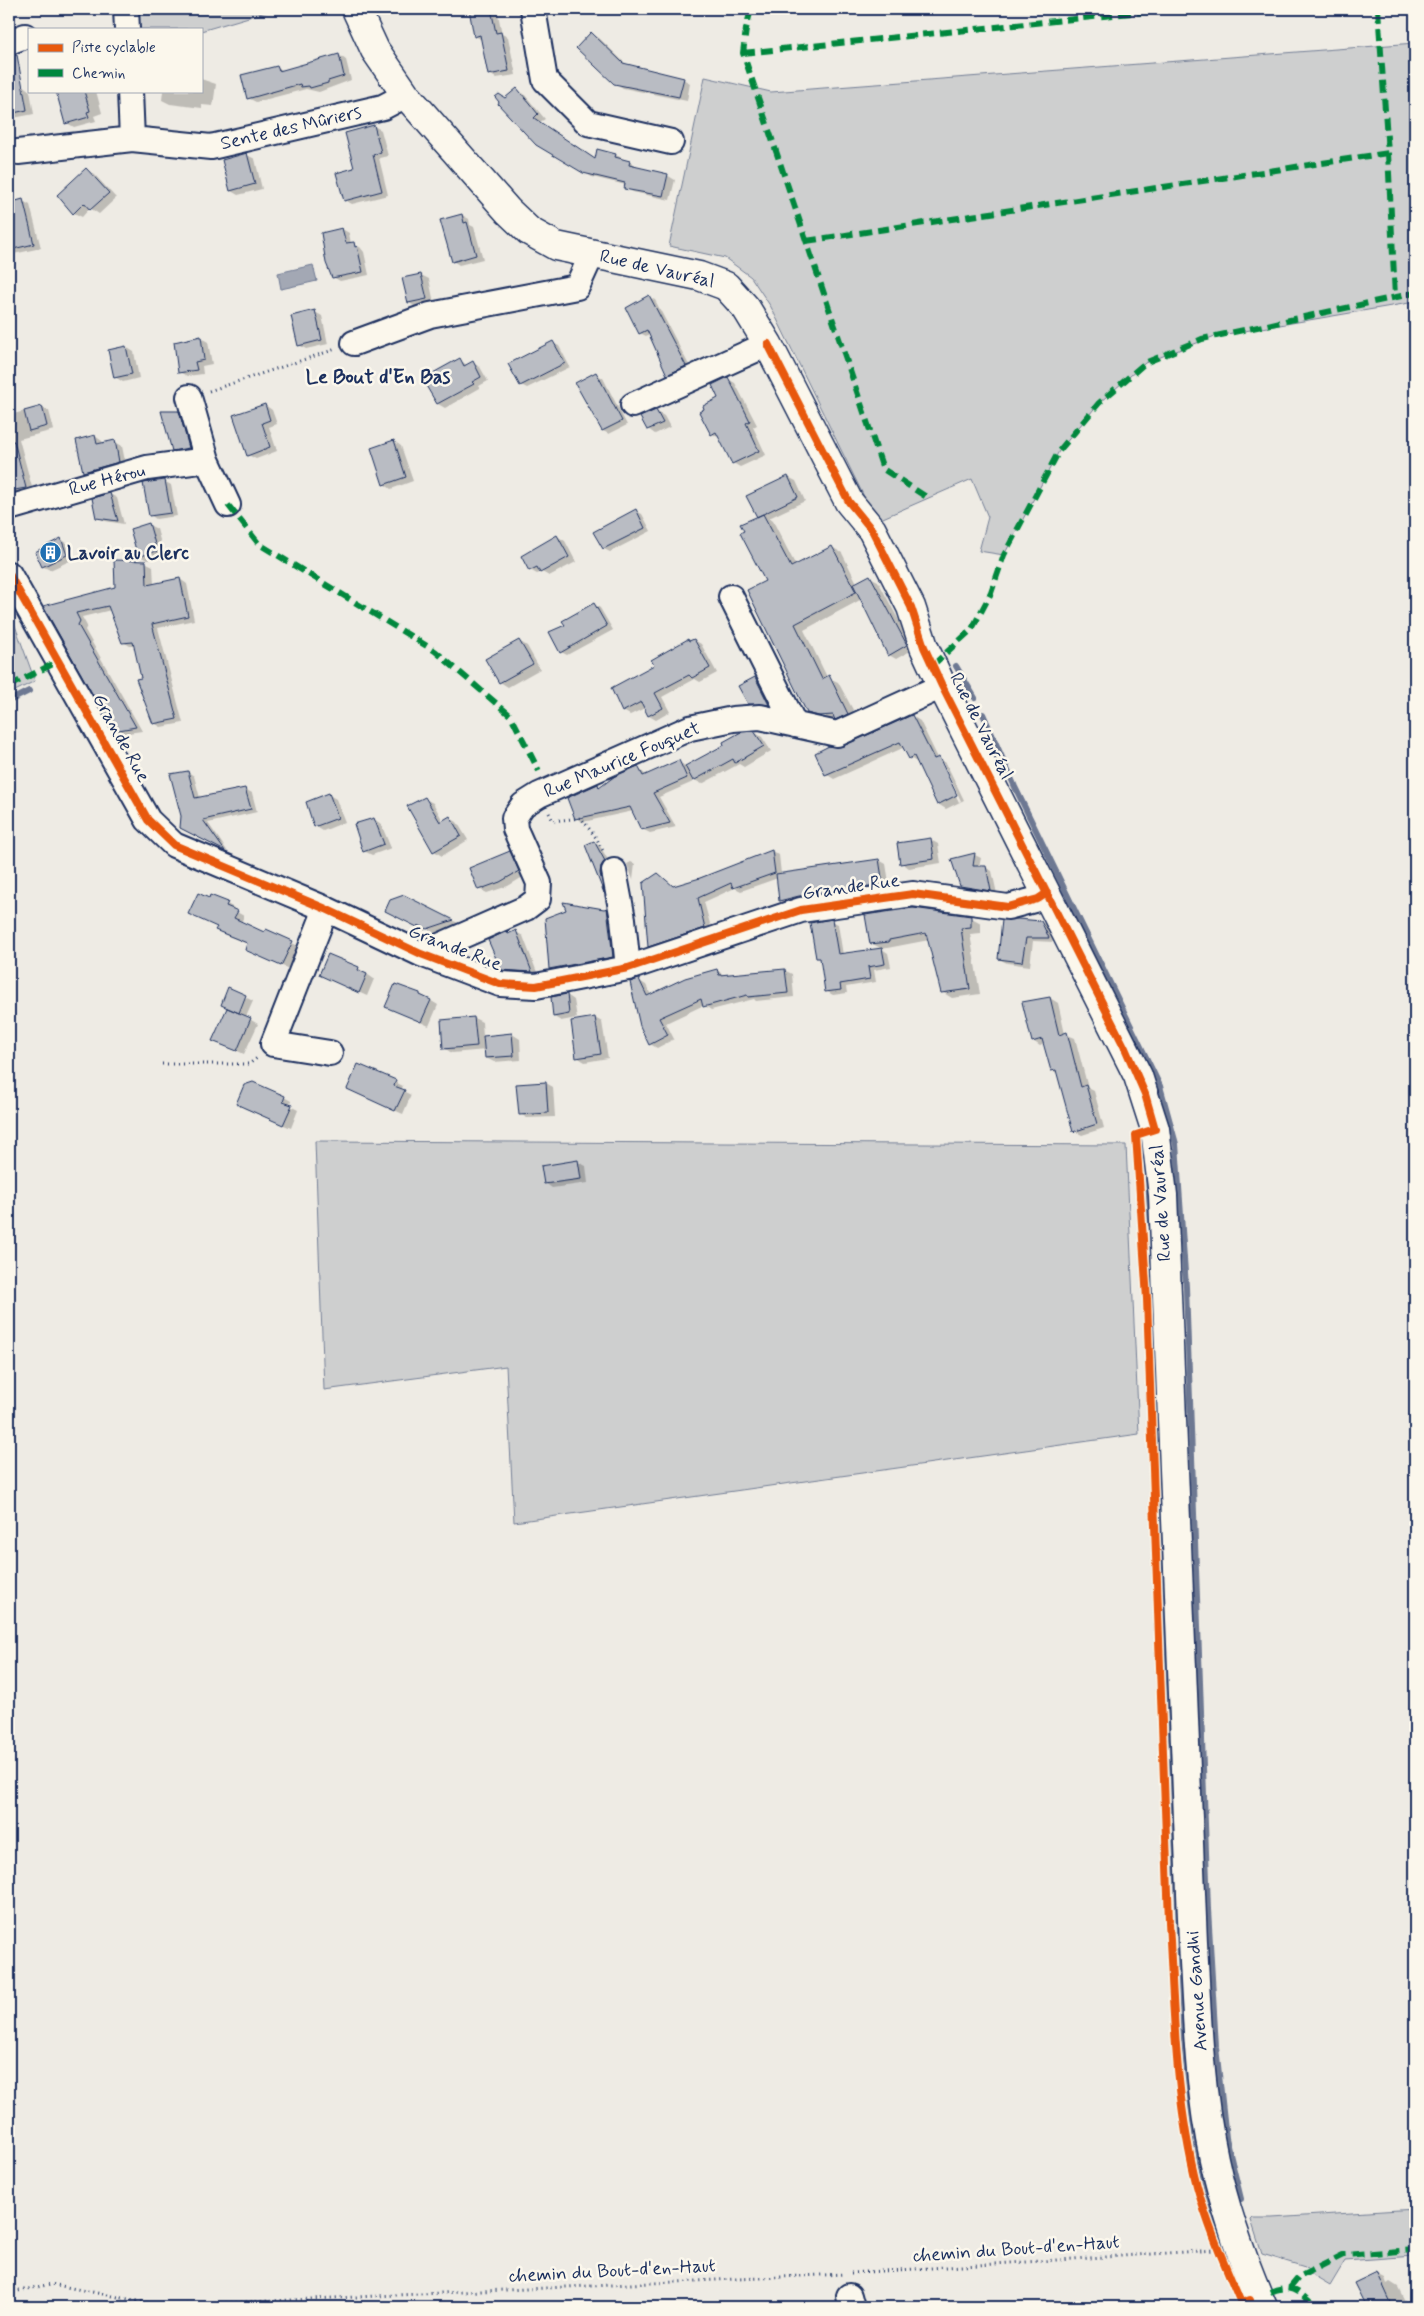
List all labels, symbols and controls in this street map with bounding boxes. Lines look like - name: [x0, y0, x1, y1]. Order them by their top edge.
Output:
- legend: [28, 28, 202, 92]
- text: Piste cyclable: [72, 38, 156, 58]
- text: Chemin: [72, 64, 125, 84]
- street label: Sente des Mûriers: [218, 100, 364, 156]
- street label: Rue de Vauréal: [597, 244, 717, 294]
- district label: Le Bout d'En Bas: [306, 364, 450, 391]
- street label: Rue Hérou: [66, 458, 148, 502]
- building icon: Lavoir au Clerc: [39, 541, 63, 565]
- place label: Lavoir au Clerc: [67, 541, 189, 566]
- street label: Rue de Vauréal: [943, 668, 1019, 784]
- street label: Grande Rue: [86, 689, 156, 787]
- street label: Rue Maurice Fouquet: [540, 716, 704, 804]
- street label: Grande Rue: [801, 868, 901, 906]
- street label: Grande Rue: [405, 919, 505, 977]
- street label: Rue de Vauréal: [1144, 1144, 1178, 1262]
- street label: Avenue Gandhi: [1180, 1930, 1214, 2052]
- street label: chemin du Bout-d'en-Haut: [912, 2229, 1120, 2269]
- street label: chemin du Bout-d'en-Haut: [508, 2253, 716, 2289]

